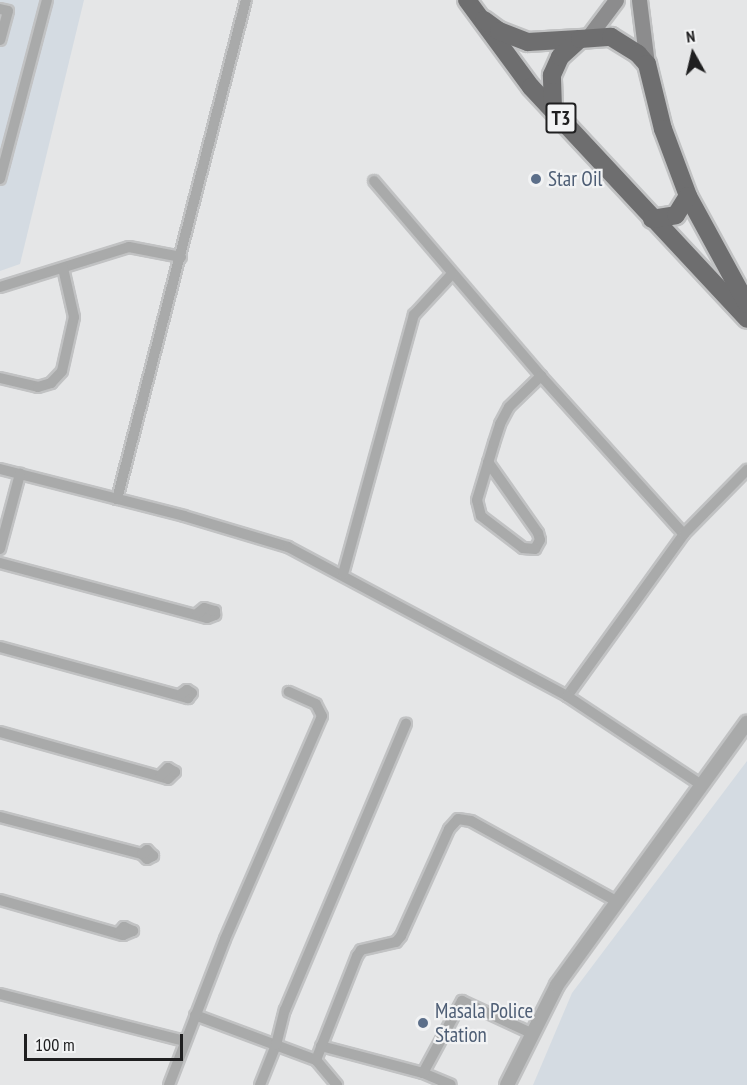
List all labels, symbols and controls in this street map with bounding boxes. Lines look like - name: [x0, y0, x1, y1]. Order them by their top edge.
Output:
- north arrow: [663, 24, 723, 84]
- text: N: [685, 26, 696, 47]
- road number: T3: [544, 101, 578, 135]
- place label: Star Oil: [548, 166, 602, 192]
- marker: Star Oil: [529, 172, 543, 186]
- place label: Masala Police Station: [435, 998, 533, 1048]
- marker: Masala Police Station: [416, 1016, 430, 1030]
- scale bar: [27, 1022, 186, 1060]
- text: 100 m: [35, 1033, 75, 1056]

